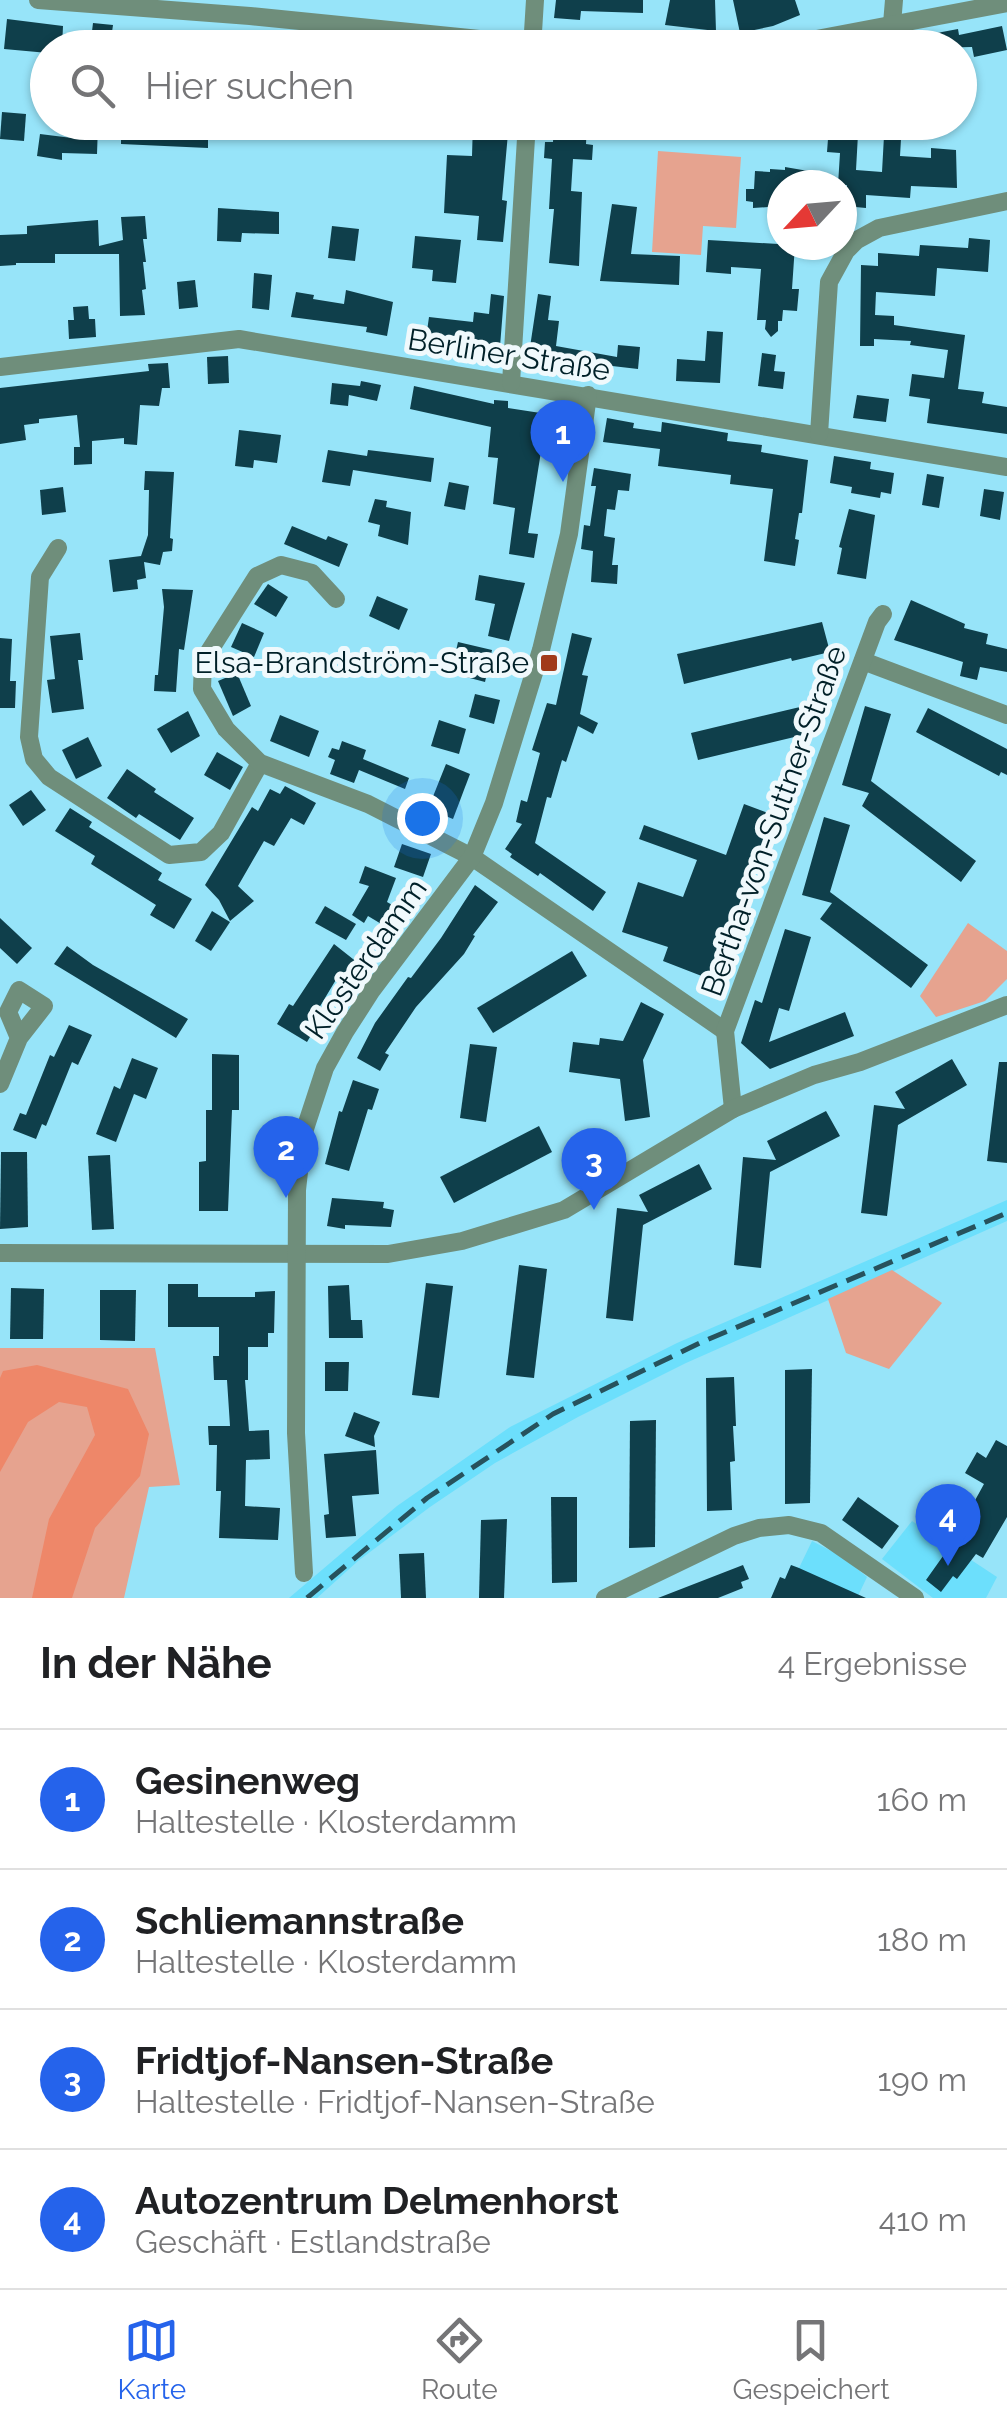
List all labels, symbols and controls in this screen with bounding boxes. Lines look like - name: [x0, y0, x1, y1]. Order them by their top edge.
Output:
- search box: [30, 30, 977, 140]
- icon: search: [65, 58, 120, 113]
- text: Hier suchen: [145, 63, 354, 108]
- north arrow: [767, 170, 857, 260]
- street label: Berliner Straße: [405, 321, 613, 388]
- pin: 1: [530, 400, 596, 482]
- street label: Bertha-von-Suttner-Straße: [694, 641, 853, 1001]
- place label: Elsa-Brandström-Straße: [195, 645, 529, 680]
- marker: Elsa-Brandström-Straße: [538, 652, 560, 674]
- your location: [397, 793, 448, 844]
- street label: Klosterdamm: [297, 872, 434, 1046]
- pin: 2: [254, 1116, 318, 1198]
- pin: 3: [562, 1128, 626, 1210]
- pin: 4: [916, 1484, 980, 1566]
- text: In der Nähe: [40, 1639, 272, 1688]
- text: 4 Ergebnisse: [778, 1645, 967, 1682]
- text: Gesinenweg: [135, 1758, 360, 1803]
- text: 1: [65, 1781, 80, 1818]
- text: 160 m: [877, 1781, 967, 1818]
- text: Haltestelle · Klosterdamm: [135, 1803, 517, 1840]
- text: Schliemannstraße: [135, 1898, 464, 1943]
- text: 2: [63, 1921, 82, 1958]
- text: 180 m: [877, 1921, 967, 1958]
- text: Haltestelle · Klosterdamm: [135, 1943, 517, 1980]
- text: Fridtjof-Nansen-Straße: [135, 2038, 553, 2083]
- text: 3: [64, 2061, 81, 2098]
- text: 190 m: [877, 2061, 967, 2098]
- text: Haltestelle · Fridtjof-Nansen-Straße: [135, 2083, 655, 2120]
- text: Autozentrum Delmenhorst: [135, 2178, 619, 2223]
- text: 4: [63, 2201, 82, 2238]
- text: 410 m: [879, 2201, 967, 2238]
- text: Geschäft · Estlandstraße: [135, 2223, 491, 2260]
- tab: Karte: [117, 2313, 186, 2406]
- tab: Route: [421, 2313, 498, 2406]
- tab: Gespeichert: [732, 2313, 890, 2406]

